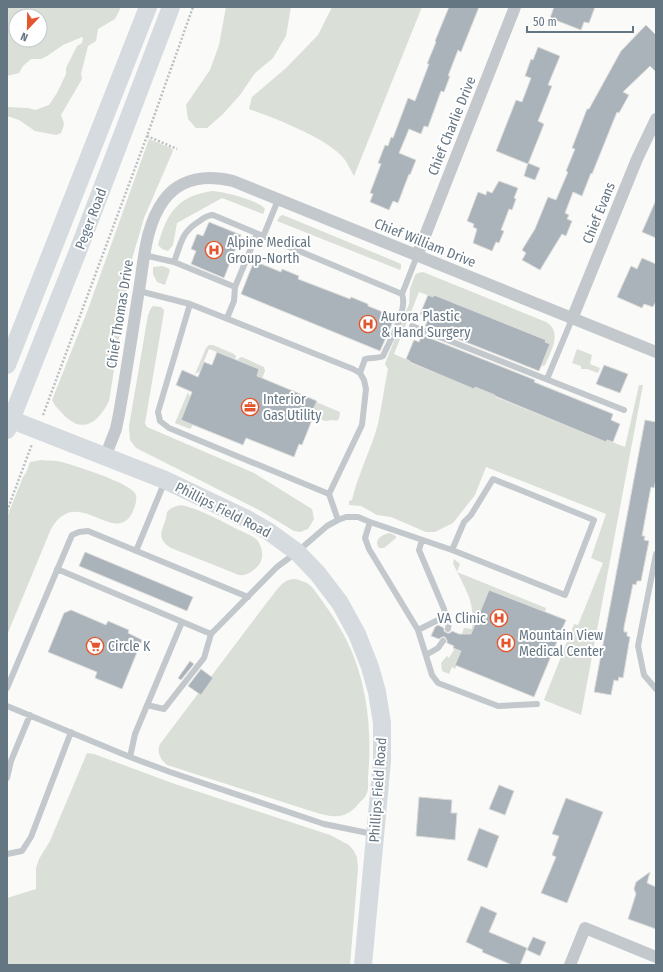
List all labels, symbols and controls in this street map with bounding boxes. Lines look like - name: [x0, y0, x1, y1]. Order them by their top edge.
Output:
- north arrow: [8, 8, 48, 48]
- scale bar: [527, 8, 633, 34]
- text: 50 m: [533, 15, 557, 29]
- text: N: [19, 30, 30, 44]
- street label: Chief Charlie Drive: [424, 74, 480, 178]
- street label: Chief Evans: [579, 180, 619, 246]
- street label: Peger Road: [72, 186, 110, 252]
- street label: Chief William Drive: [372, 215, 478, 271]
- place label: Alpine Medical Group-North: [227, 234, 311, 267]
- hospital icon: Alpine Medical Group-North: [204, 240, 224, 260]
- street label: Chief Thomas Drive: [103, 258, 137, 370]
- place label: Aurora Plastic & Hand Surgery: [381, 308, 471, 341]
- hospital icon: Aurora Plastic & Hand Surgery: [358, 314, 378, 334]
- place label: Interior Gas Utility: [263, 391, 322, 424]
- office icon: Interior Gas Utility: [240, 397, 260, 417]
- street label: Phillips Field Road: [172, 479, 274, 541]
- hospital icon: VA Clinic: [489, 608, 509, 628]
- place label: VA Clinic: [437, 610, 486, 627]
- place label: Mountain View Medical Center: [519, 627, 604, 660]
- hospital icon: Mountain View Medical Center: [496, 633, 516, 653]
- supermarket icon: Circle K: [85, 636, 105, 656]
- place label: Circle K: [108, 638, 151, 655]
- street label: Phillips Field Road: [366, 737, 390, 843]

